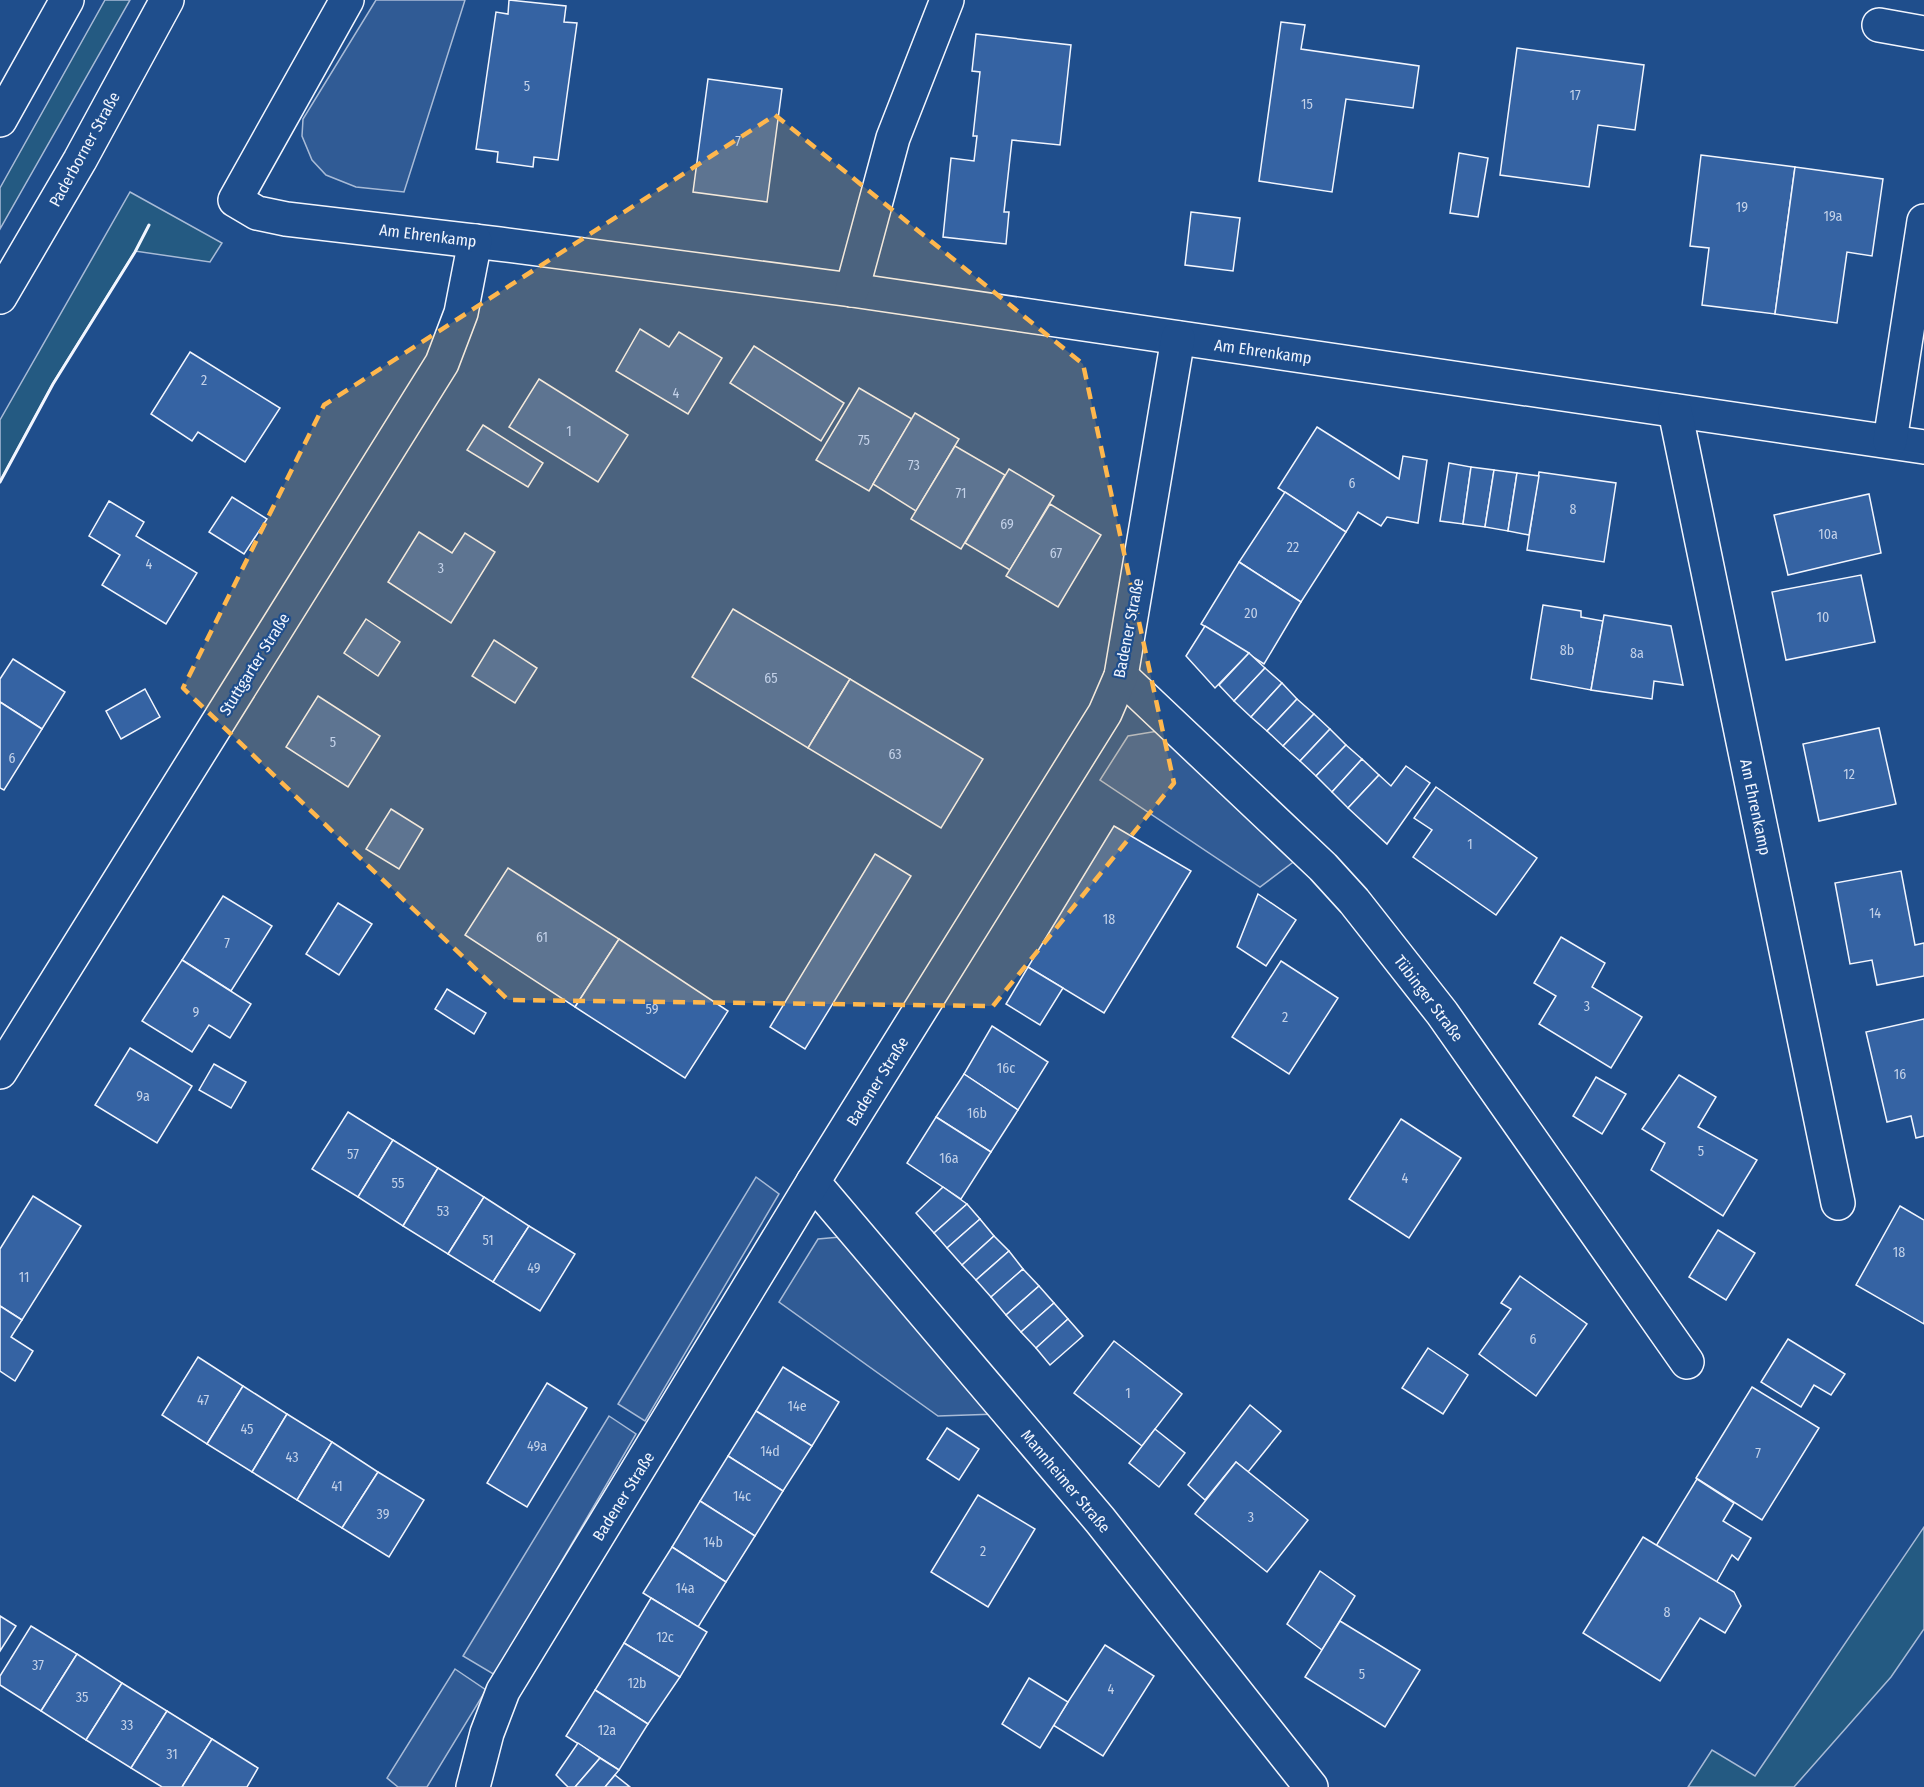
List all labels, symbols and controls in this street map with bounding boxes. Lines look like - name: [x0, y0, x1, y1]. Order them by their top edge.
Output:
- house number: 5: [524, 78, 530, 95]
- house number: 17: [1569, 87, 1581, 104]
- street label: Paderborner Straße: [45, 88, 124, 210]
- house number: 15: [1301, 96, 1313, 113]
- house number: 7: [735, 133, 741, 150]
- house number: 19: [1736, 199, 1748, 216]
- house number: 19a: [1824, 208, 1843, 225]
- street label: Am Ehrenkamp: [378, 220, 478, 251]
- street label: Am Ehrenkamp: [1213, 335, 1313, 368]
- house number: 2: [201, 372, 207, 389]
- house number: 4: [673, 385, 680, 402]
- house number: 1: [566, 423, 572, 440]
- house number: 75: [858, 432, 870, 449]
- house number: 73: [908, 457, 920, 474]
- house number: 6: [1349, 475, 1356, 492]
- house number: 71: [956, 485, 966, 502]
- house number: 8: [1570, 501, 1577, 518]
- house number: 69: [1000, 516, 1014, 533]
- house number: 10a: [1818, 526, 1838, 543]
- house number: 22: [1287, 539, 1299, 556]
- house number: 67: [1050, 545, 1062, 562]
- house number: 4: [146, 556, 153, 573]
- house number: 3: [438, 560, 444, 577]
- street label: Badener Straße: [1109, 576, 1148, 680]
- house number: 20: [1244, 605, 1258, 622]
- street label: Stuttgarter Straße: [215, 609, 294, 719]
- house number: 10: [1817, 609, 1829, 626]
- house number: 8b: [1560, 642, 1574, 659]
- house number: 8a: [1630, 645, 1644, 662]
- house number: 65: [764, 670, 778, 687]
- house number: 5: [330, 734, 336, 751]
- house number: 63: [888, 746, 902, 763]
- house number: 6: [9, 750, 16, 767]
- street label: Am Ehrenkamp: [1736, 757, 1775, 857]
- house number: 12: [1843, 766, 1855, 783]
- house number: 1: [1467, 836, 1473, 853]
- house number: 14: [1869, 905, 1881, 922]
- house number: 18: [1103, 911, 1115, 928]
- house number: 61: [536, 929, 548, 946]
- house number: 7: [224, 935, 230, 952]
- street label: Tübinger Straße: [1390, 951, 1467, 1045]
- house number: 3: [1584, 998, 1590, 1015]
- house number: 59: [645, 1001, 659, 1018]
- house number: 9: [193, 1004, 200, 1021]
- house number: 2: [1282, 1009, 1288, 1026]
- street label: Badener Straße: [843, 1033, 912, 1129]
- house number: 16c: [997, 1060, 1015, 1077]
- house number: 16: [1894, 1066, 1906, 1083]
- house number: 9a: [136, 1088, 150, 1105]
- house number: 16b: [967, 1105, 987, 1122]
- house number: 5: [1698, 1143, 1704, 1160]
- house number: 57: [347, 1146, 359, 1163]
- house number: 16a: [939, 1150, 959, 1167]
- house number: 4: [1402, 1170, 1409, 1187]
- house number: 55: [392, 1175, 404, 1192]
- house number: 53: [437, 1203, 449, 1220]
- house number: 51: [482, 1232, 494, 1249]
- house number: 18: [1893, 1244, 1905, 1261]
- house number: 49: [527, 1260, 541, 1277]
- house number: 11: [19, 1269, 29, 1286]
- house number: 6: [1530, 1331, 1537, 1348]
- house number: 1: [1125, 1385, 1131, 1402]
- house number: 47: [197, 1392, 209, 1409]
- house number: 14e: [787, 1398, 807, 1415]
- house number: 45: [240, 1421, 254, 1438]
- street label: Mannheimer Straße: [1017, 1426, 1114, 1537]
- house number: 49a: [527, 1438, 547, 1455]
- house number: 14d: [760, 1443, 780, 1460]
- house number: 7: [1755, 1445, 1761, 1462]
- street label: Badener Straße: [589, 1448, 658, 1544]
- house number: 43: [286, 1449, 298, 1466]
- house number: 41: [331, 1478, 343, 1495]
- house number: 14c: [733, 1488, 751, 1505]
- house number: 39: [377, 1506, 390, 1523]
- house number: 3: [1248, 1509, 1254, 1526]
- house number: 14b: [703, 1534, 723, 1551]
- house number: 2: [980, 1543, 986, 1560]
- house number: 14a: [675, 1580, 695, 1597]
- house number: 8: [1664, 1604, 1671, 1621]
- house number: 12c: [656, 1629, 674, 1646]
- house number: 37: [32, 1657, 44, 1674]
- house number: 5: [1359, 1666, 1365, 1683]
- house number: 12b: [627, 1675, 647, 1692]
- house number: 4: [1108, 1681, 1115, 1698]
- house number: 35: [76, 1689, 88, 1706]
- house number: 33: [121, 1717, 133, 1734]
- house number: 12a: [598, 1722, 616, 1739]
- house number: 31: [166, 1746, 178, 1763]

